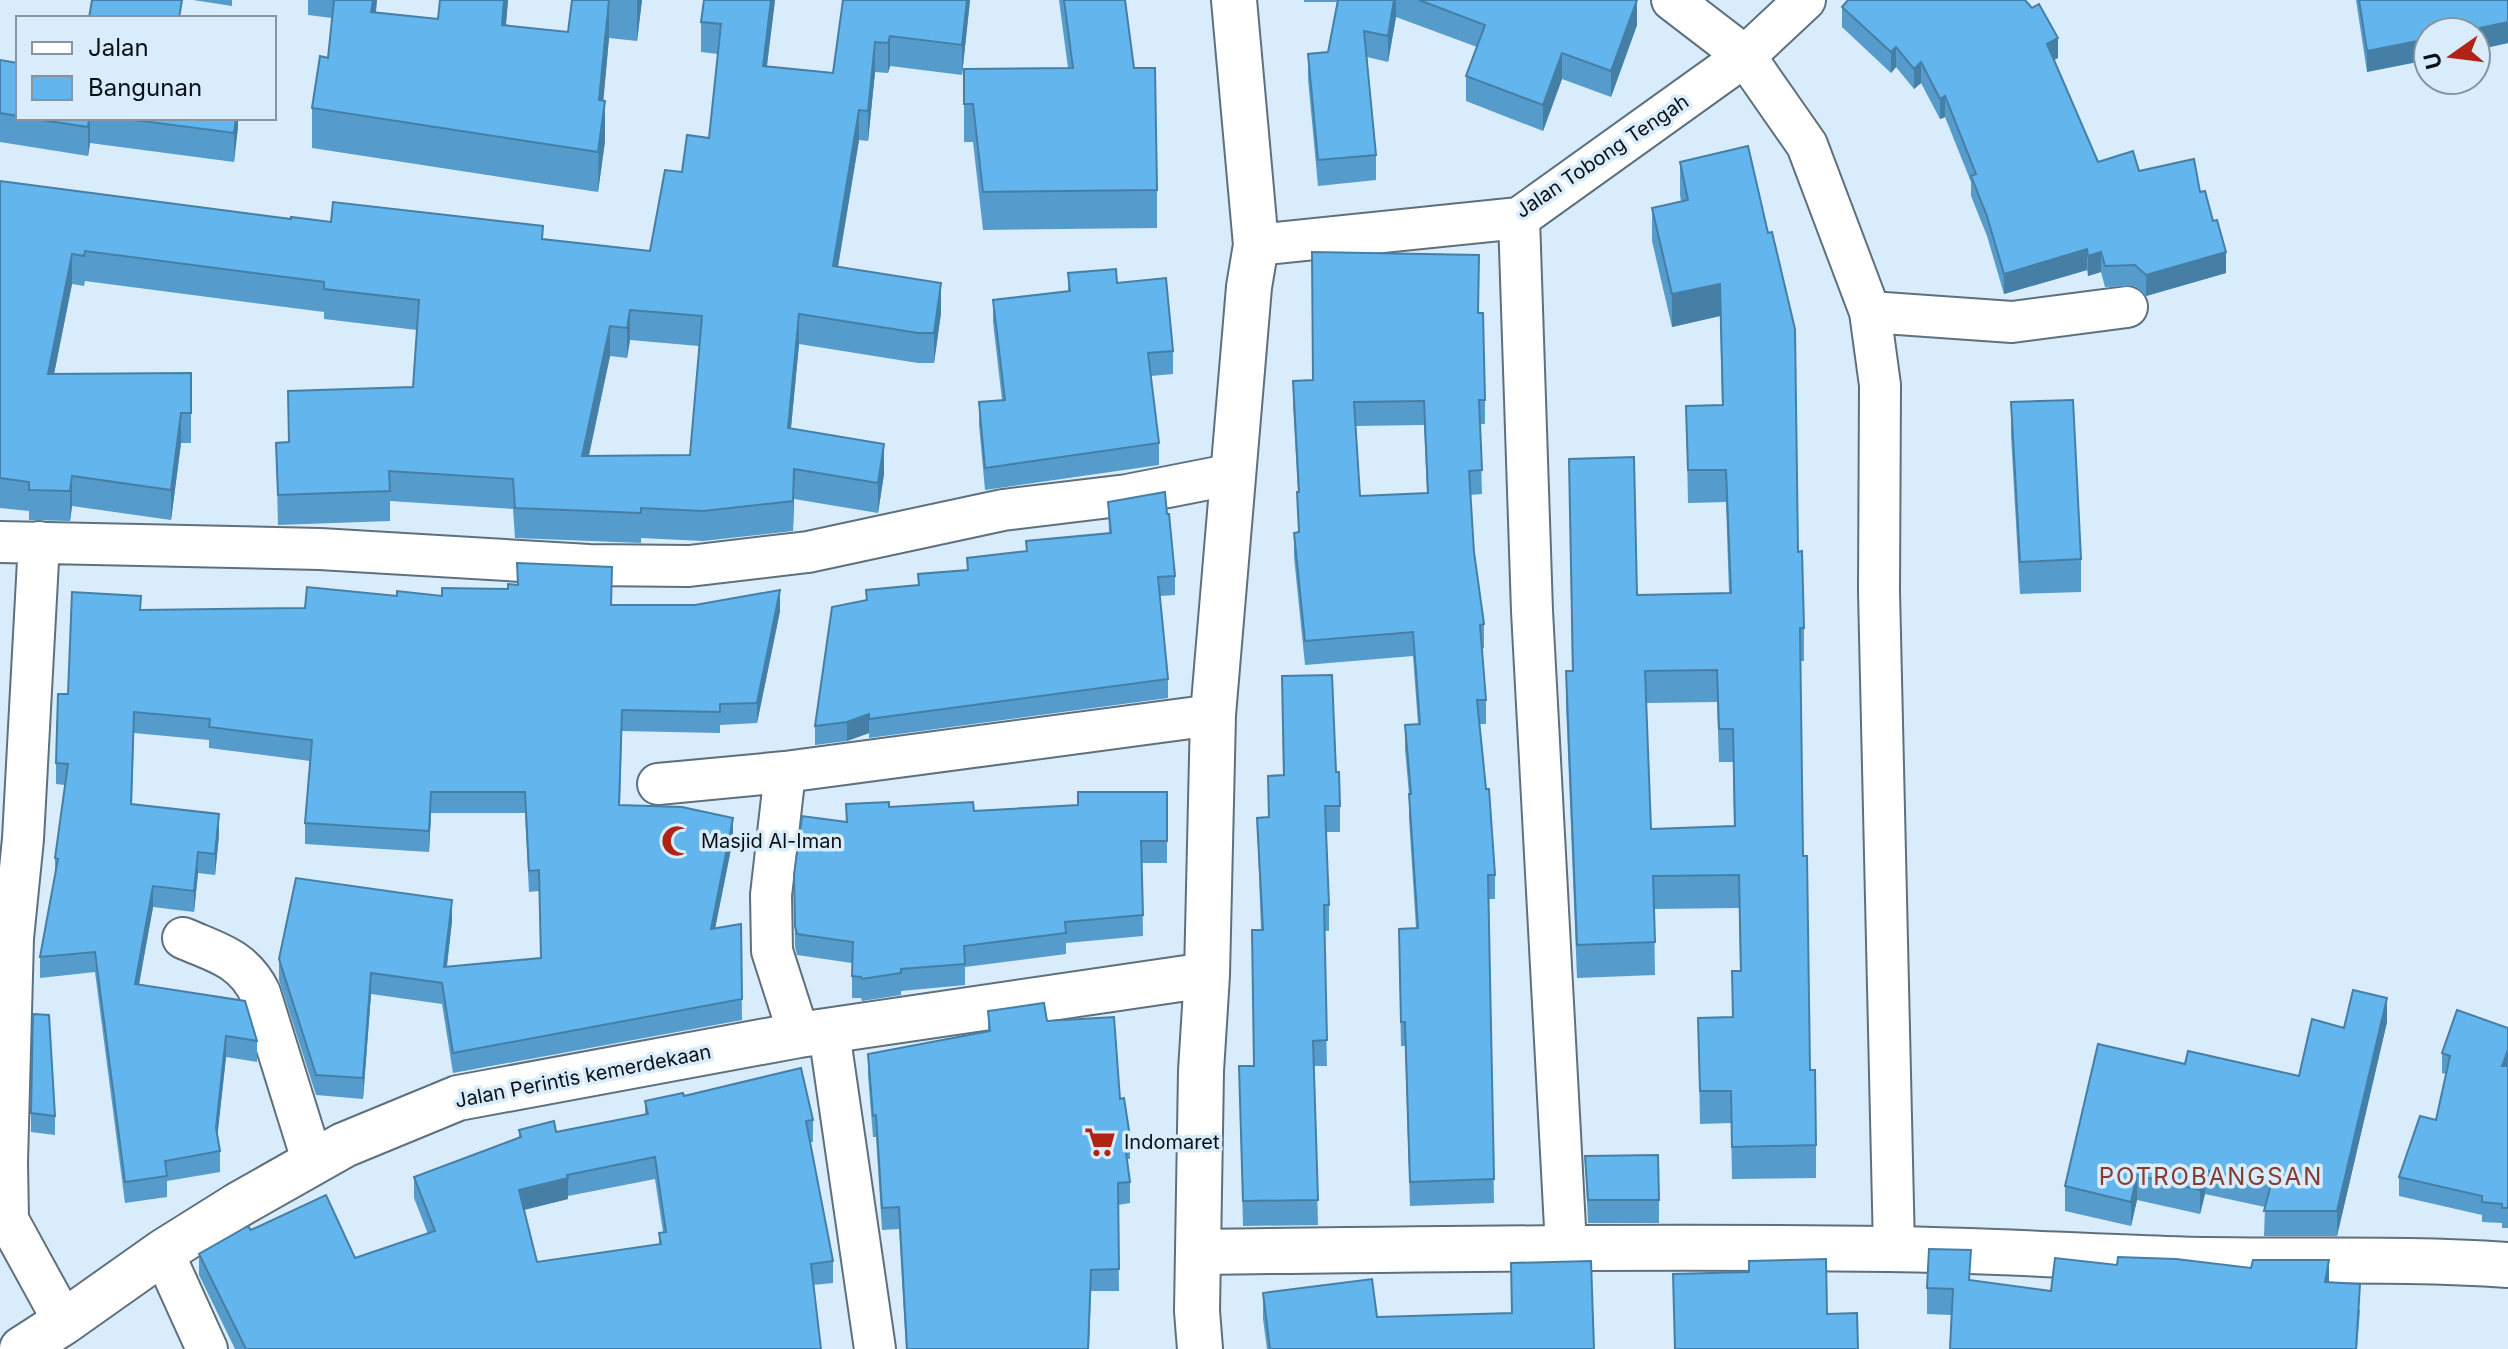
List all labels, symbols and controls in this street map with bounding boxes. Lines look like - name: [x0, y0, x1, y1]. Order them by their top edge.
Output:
- legend: [16, 16, 276, 120]
- north arrow: [2412, 16, 2492, 96]
- text: Jalan: [88, 33, 149, 62]
- text: U: [2418, 50, 2447, 72]
- text: Bangunan: [88, 73, 202, 102]
- street label: Jalan Tobong Tengah: [1511, 89, 1693, 223]
- mosque icon: Masjid Al-Iman: [660, 824, 694, 858]
- place label: Masjid Al-Iman: [701, 829, 842, 853]
- street label: Jalan Perintis kemerdekaan: [453, 1039, 713, 1113]
- supermarket icon: Indomaret: [1083, 1125, 1117, 1159]
- place label: Indomaret: [1124, 1130, 1220, 1154]
- district label: POTROBANGSAN: [2099, 1162, 2323, 1191]

